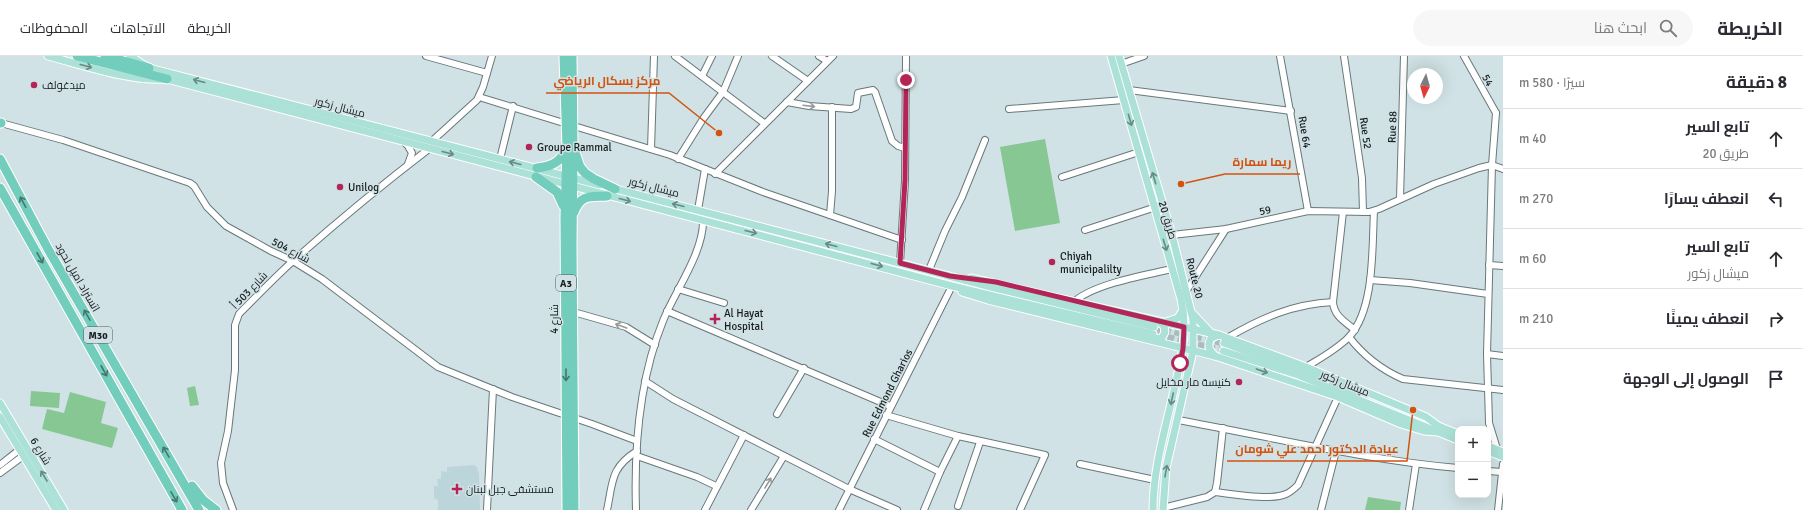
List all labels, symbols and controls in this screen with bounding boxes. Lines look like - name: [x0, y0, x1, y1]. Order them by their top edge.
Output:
- search box: [1413, 10, 1693, 46]
- icon: search: [1657, 17, 1679, 39]
- text: الخريطة: [1717, 17, 1783, 41]
- text: ابحث هنا: [1594, 19, 1647, 37]
- text: المحفوظات: [20, 20, 88, 37]
- text: الاتجاهات: [110, 20, 166, 37]
- text: الخريطة: [188, 20, 231, 37]
- one-way arrow: [79, 62, 92, 70]
- north arrow: [1407, 68, 1443, 104]
- callout: مركز بسكال الرياضي: [546, 69, 669, 93]
- route end: [897, 71, 915, 89]
- street label: 54: [1479, 72, 1496, 89]
- text: 8 دقيقة: [1726, 72, 1787, 93]
- text: مركز بسكال الرياضي: [554, 74, 661, 91]
- text: سيرًا · 580 m: [1519, 75, 1585, 91]
- one-way arrow: [193, 77, 206, 84]
- place label: ميدغولف: [42, 79, 86, 92]
- marker: ميدغولف: [29, 80, 39, 90]
- street label: ميشال زكور: [312, 94, 367, 120]
- one-way arrow: [802, 102, 815, 110]
- street label: Rue 88: [1385, 111, 1400, 143]
- one-way arrow: [1127, 113, 1134, 126]
- street label: Rue 64: [1296, 115, 1313, 149]
- street label: Rue 52: [1357, 116, 1374, 150]
- text: تابع السير: [1686, 118, 1749, 136]
- icon: ahead: [1765, 128, 1787, 150]
- text: 40 m: [1519, 131, 1546, 147]
- place label: Groupe Rammal: [537, 141, 612, 154]
- marker: Groupe Rammal: [524, 142, 534, 152]
- text: طريق 20: [1702, 146, 1749, 162]
- one-way arrow: [441, 150, 454, 157]
- callout: ريما سمارة: [1225, 150, 1300, 174]
- text: ريما سمارة: [1233, 155, 1292, 170]
- one-way arrow: [509, 158, 522, 166]
- one-way arrow: [1150, 171, 1157, 184]
- street label: ميشال زكور: [626, 175, 681, 200]
- place label: Unilog: [348, 181, 379, 194]
- marker: Unilog: [335, 182, 345, 192]
- icon: left: [1765, 188, 1787, 210]
- text: انعطف يسارًا: [1664, 190, 1749, 208]
- text: 270 m: [1519, 191, 1553, 207]
- one-way arrow: [18, 196, 26, 208]
- one-way arrow: [618, 197, 631, 204]
- street label: طريق 20: [1156, 199, 1180, 241]
- one-way arrow: [672, 201, 685, 208]
- street label: 59: [1258, 203, 1272, 218]
- one-way arrow: [744, 229, 757, 237]
- street label: شارع 504: [269, 235, 312, 267]
- text: تابع السير: [1686, 238, 1749, 256]
- one-way arrow: [1162, 239, 1169, 252]
- street label: اتستراد اميل لحود: [53, 241, 103, 314]
- one-way arrow: [825, 241, 838, 248]
- icon: ahead: [1765, 248, 1787, 270]
- place label: Chiyah municipalilty: [1060, 250, 1123, 276]
- text: 60 m: [1519, 251, 1546, 267]
- one-way arrow: [36, 252, 44, 264]
- street label: Route 20: [1183, 256, 1206, 300]
- marker: Chiyah municipalilty: [1047, 257, 1057, 267]
- one-way arrow: [870, 262, 883, 269]
- text: ميشال زكور: [1688, 266, 1749, 282]
- street label: شارع 503 أ: [228, 268, 271, 312]
- road number: A3: [556, 275, 576, 291]
- street label: شارع 4: [548, 304, 562, 334]
- place label: Al Hayat Hospital: [724, 307, 764, 333]
- icon: right: [1765, 308, 1787, 330]
- one-way arrow: [82, 309, 90, 321]
- text: انعطف يمينًا: [1666, 310, 1749, 328]
- text: 210 m: [1519, 311, 1553, 327]
- marker: Al Hayat Hospital: [709, 313, 721, 325]
- one-way arrow: [616, 321, 628, 329]
- road number: M30: [84, 327, 112, 343]
- street label: Rue Edmond Gharios: [860, 347, 915, 440]
- route start: [1171, 354, 1189, 372]
- one-way arrow: [100, 365, 108, 377]
- street label: ميشال زكور: [1317, 367, 1371, 399]
- one-way arrow: [562, 368, 570, 381]
- one-way arrow: [1255, 368, 1268, 375]
- icon: arrive: [1765, 368, 1787, 390]
- text: الوصول إلى الوجهة: [1623, 370, 1749, 388]
- place label: كنيسة مار مخايل: [1156, 376, 1231, 389]
- marker: كنيسة مار مخايل: [1234, 377, 1244, 387]
- one-way arrow: [1167, 393, 1175, 406]
- map controls: [1455, 426, 1491, 498]
- button: +: [1455, 426, 1491, 462]
- street label: شارع 6: [26, 435, 54, 468]
- callout: عيادة الدكتور احمد علي شومان: [1227, 437, 1407, 461]
- text: عيادة الدكتور احمد علي شومان: [1235, 442, 1399, 459]
- one-way arrow: [162, 446, 170, 458]
- button: −: [1455, 462, 1491, 498]
- one-way arrow: [1162, 465, 1170, 478]
- one-way arrow: [39, 470, 47, 482]
- one-way arrow: [764, 477, 772, 489]
- marker: مستشفى جبل لبنان: [451, 483, 463, 495]
- place label: مستشفى جبل لبنان: [466, 483, 554, 496]
- one-way arrow: [171, 491, 179, 503]

